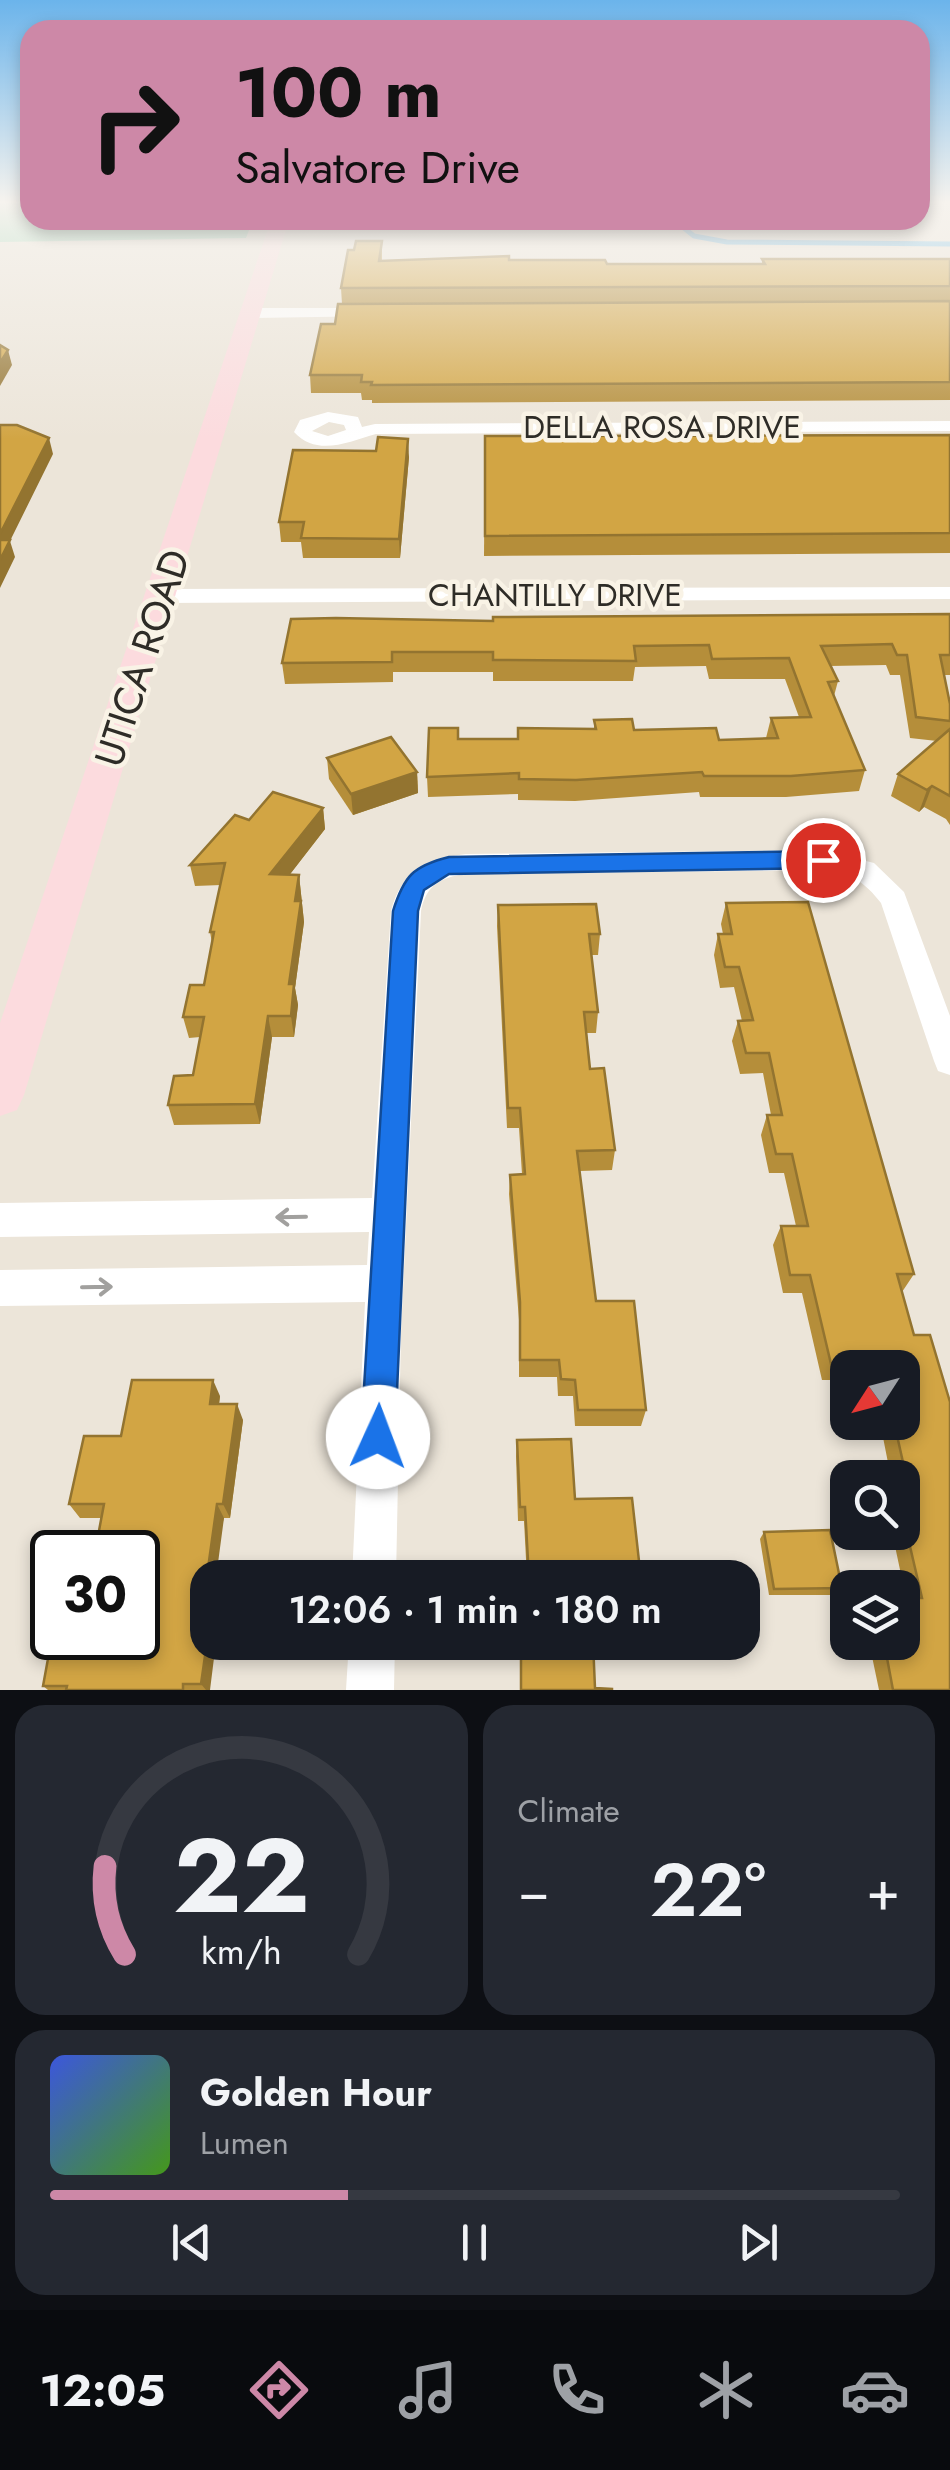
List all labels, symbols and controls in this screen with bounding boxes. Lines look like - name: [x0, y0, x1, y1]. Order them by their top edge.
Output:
- text: 100 m: [235, 42, 442, 143]
- icon: right: [70, 60, 200, 190]
- text: Salvatore Drive: [235, 135, 520, 200]
- street label: DELLA ROSA DRIVE: [523, 404, 801, 450]
- street label: UTICA ROAD: [80, 542, 204, 774]
- street label: CHANTILLY DRIVE: [428, 572, 682, 618]
- pin: [781, 818, 866, 903]
- icon: arrive: [796, 833, 851, 888]
- one-way arrow: [275, 1208, 308, 1226]
- one-way arrow: [81, 1277, 113, 1296]
- north arrow: [830, 1350, 920, 1440]
- map controls: [830, 1350, 920, 1660]
- position arrow: [326, 1385, 430, 1489]
- button: search: [830, 1460, 920, 1550]
- speed limit sign: 30: [30, 1530, 160, 1660]
- button: layers: [830, 1570, 920, 1660]
- text: 12:06 · 1 min · 180 m: [288, 1582, 662, 1637]
- text: Climate: [518, 1788, 620, 1834]
- text: 22: [173, 1801, 309, 1951]
- text: 22°: [650, 1836, 766, 1944]
- text: −: [518, 1851, 550, 1931]
- text: +: [866, 1851, 900, 1931]
- text: km/h: [201, 1926, 282, 1977]
- text: Golden Hour: [200, 2065, 432, 2120]
- text: Lumen: [200, 2120, 289, 2166]
- icon: previous: [164, 2215, 219, 2270]
- icon: pause: [447, 2215, 502, 2270]
- icon: next: [731, 2215, 786, 2270]
- icon: directions: [244, 2355, 314, 2425]
- icon: music: [393, 2355, 463, 2425]
- icon: phone: [542, 2355, 612, 2425]
- icon: climate: [691, 2355, 761, 2425]
- icon: car: [840, 2355, 910, 2425]
- text: 12:05: [40, 2358, 165, 2423]

